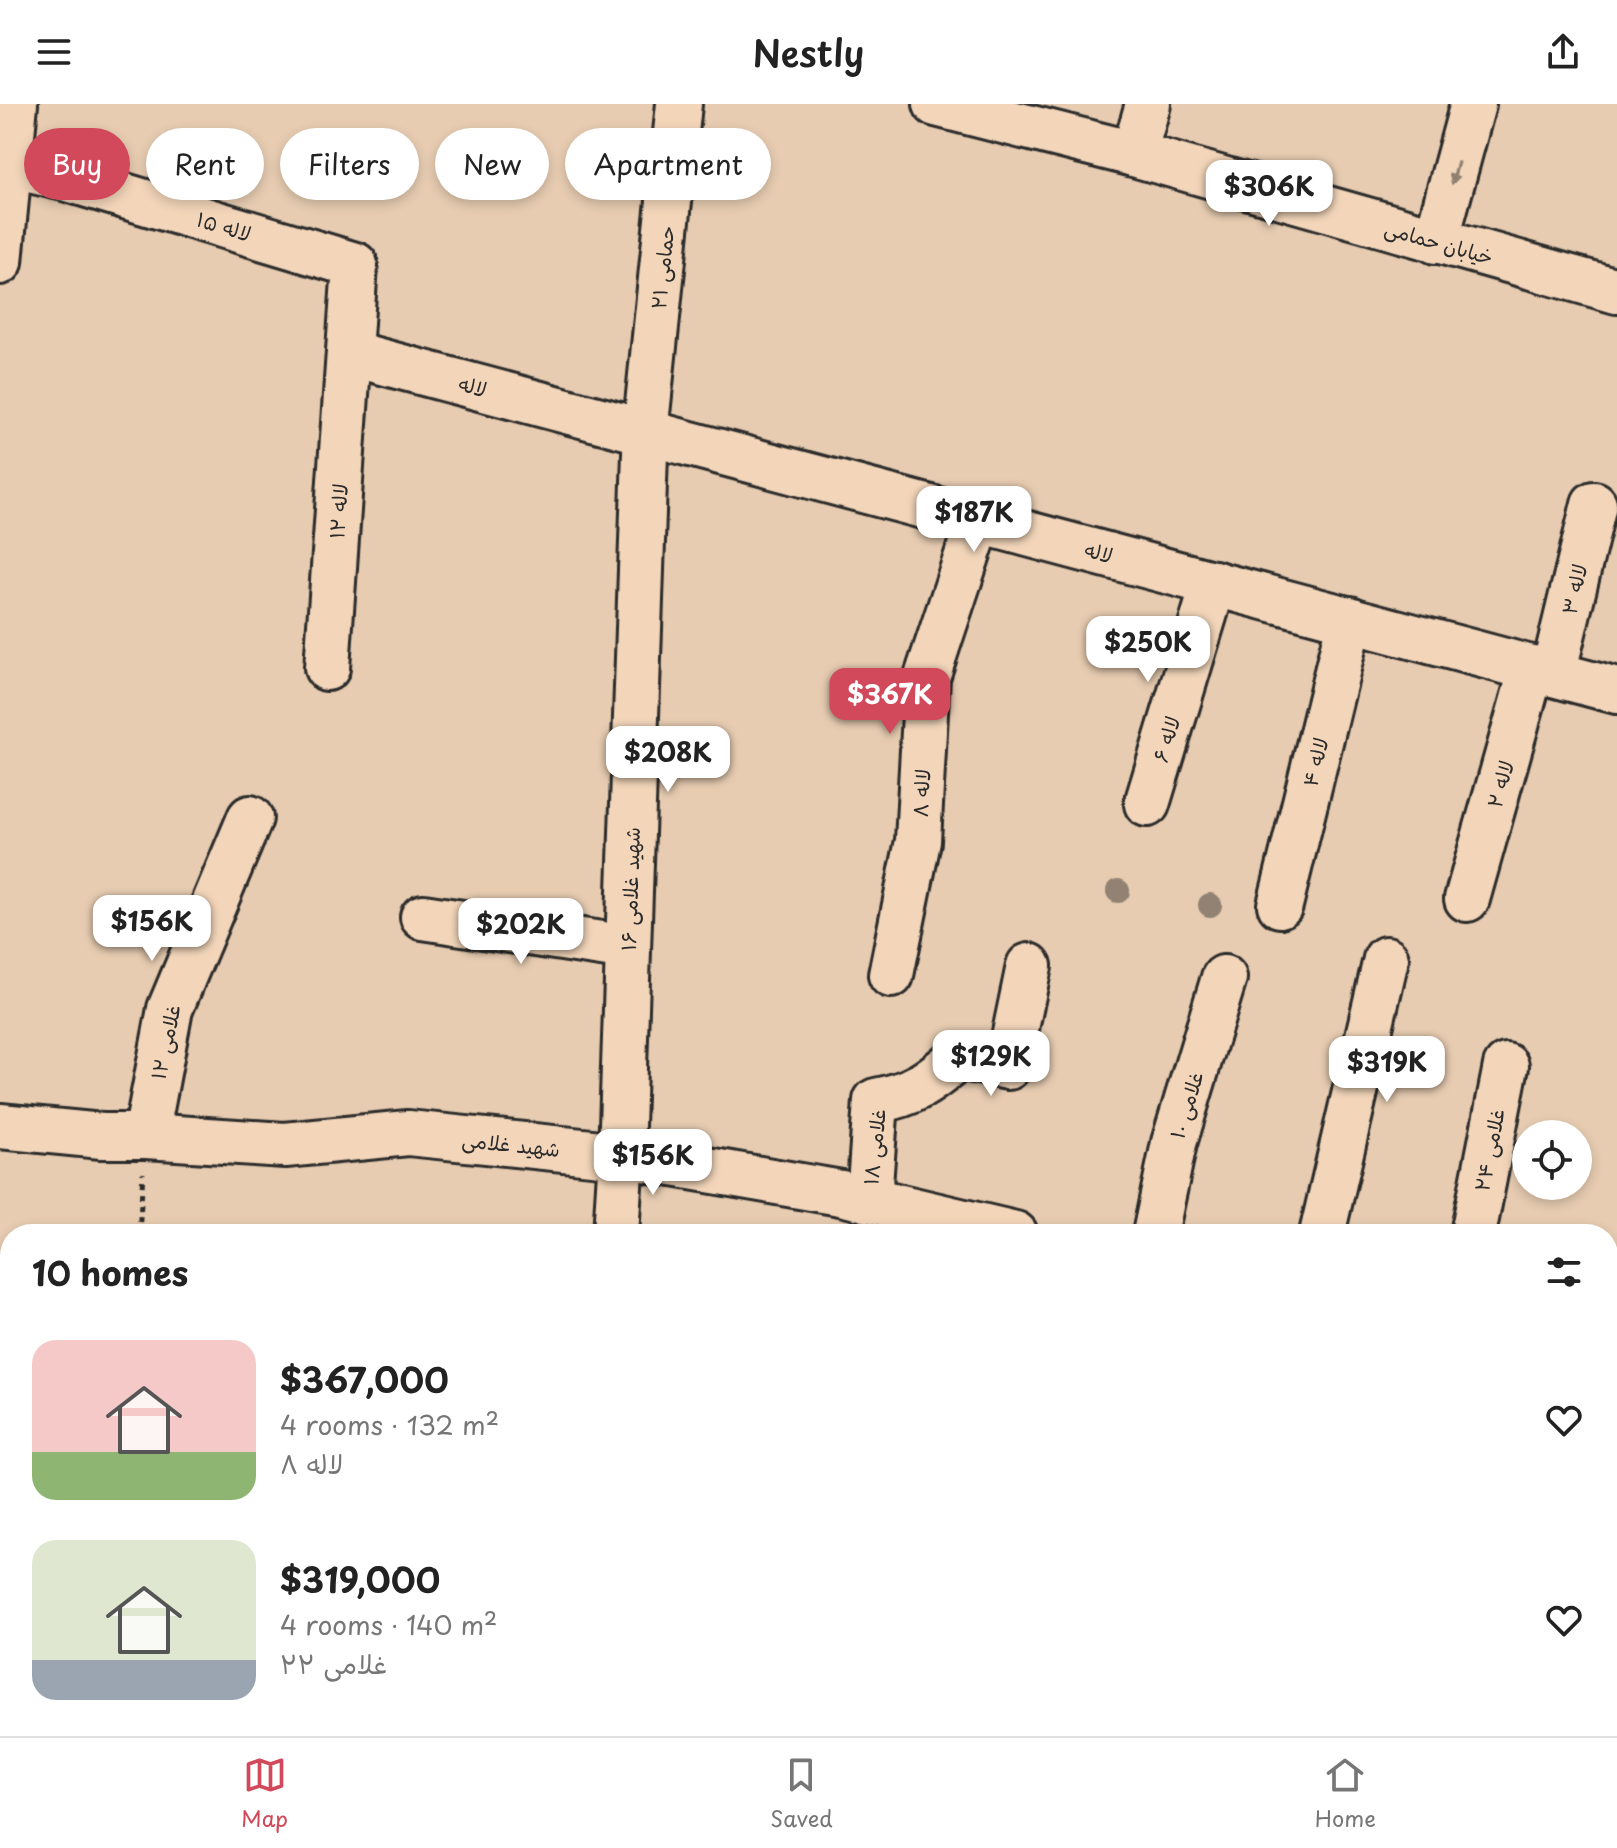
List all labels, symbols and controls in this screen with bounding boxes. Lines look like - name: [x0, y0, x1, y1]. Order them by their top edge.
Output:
- text: Nestly: [753, 25, 864, 79]
- icon: menu: [32, 30, 76, 74]
- icon: share: [1541, 30, 1585, 74]
- chip: Buy: [24, 128, 130, 200]
- chip: Rent: [146, 128, 264, 200]
- chip: Filters: [280, 128, 419, 200]
- chip: New: [435, 128, 549, 200]
- chip: Apartment: [565, 128, 771, 200]
- pin: $306K: [1213, 160, 1325, 228]
- one-way arrow: [1448, 160, 1460, 185]
- text: $306K: [1224, 166, 1314, 205]
- street label: لاله ۱۵: [193, 204, 255, 248]
- street label: خیابان حمامی: [1381, 212, 1497, 272]
- street label: حمامی ۲۱: [643, 224, 681, 311]
- street label: لاله: [456, 368, 490, 404]
- street label: لاله ۱۲: [321, 482, 355, 540]
- pin: $187K: [918, 486, 1030, 554]
- text: $187K: [934, 492, 1014, 531]
- street label: لاله: [1082, 534, 1116, 570]
- street label: لاله ۳: [1554, 561, 1594, 617]
- pin: $250K: [1092, 616, 1204, 684]
- text: $250K: [1104, 622, 1192, 661]
- pin: $367K: [834, 668, 946, 736]
- text: $367K: [847, 674, 933, 713]
- street label: لاله ۶: [1145, 712, 1187, 766]
- pin: $208K: [612, 726, 724, 794]
- text: $208K: [624, 732, 712, 771]
- street label: لاله ۴: [1294, 734, 1336, 790]
- street label: لاله ۲: [1479, 757, 1521, 811]
- street label: لاله ۸: [905, 768, 937, 818]
- street label: شهید غلامی ۱۶: [613, 826, 647, 952]
- pin: $156K: [96, 895, 208, 963]
- pin: $202K: [465, 898, 577, 966]
- text: $156K: [111, 901, 193, 940]
- text: $202K: [476, 904, 566, 943]
- street label: غلامی ۱۲: [142, 1002, 188, 1082]
- pin: $129K: [935, 1030, 1047, 1098]
- text: $129K: [951, 1036, 1031, 1075]
- pin: $319K: [1331, 1036, 1443, 1104]
- text: $319K: [1347, 1042, 1427, 1081]
- street label: غلامی ۱۰: [1162, 1068, 1210, 1142]
- street label: غلامی ۲۴: [1466, 1106, 1512, 1194]
- street label: غلامی ۱۸: [855, 1107, 893, 1187]
- map controls: [1512, 1120, 1592, 1200]
- button: locate: [1512, 1120, 1592, 1200]
- street label: شهید غلامی: [461, 1124, 561, 1164]
- pin: $156K: [597, 1129, 709, 1197]
- text: $156K: [612, 1135, 694, 1174]
- text: 10 homes: [32, 1246, 188, 1298]
- icon: filters: [1542, 1250, 1586, 1294]
- text: $367,000: [280, 1353, 449, 1405]
- icon: home: [96, 1372, 192, 1468]
- icon: heart: [1542, 1398, 1586, 1442]
- text: 4 rooms · 132 m²: [280, 1405, 499, 1444]
- text: لاله ۸: [280, 1444, 343, 1483]
- text: $319,000: [280, 1553, 440, 1605]
- icon: home: [96, 1572, 192, 1668]
- icon: heart: [1542, 1598, 1586, 1642]
- text: 4 rooms · 140 m²: [280, 1605, 498, 1644]
- text: غلامی ۲۲: [280, 1644, 387, 1683]
- tab: Map: [241, 1753, 288, 1834]
- tab: Saved: [770, 1753, 833, 1834]
- tab: Home: [1315, 1753, 1376, 1834]

